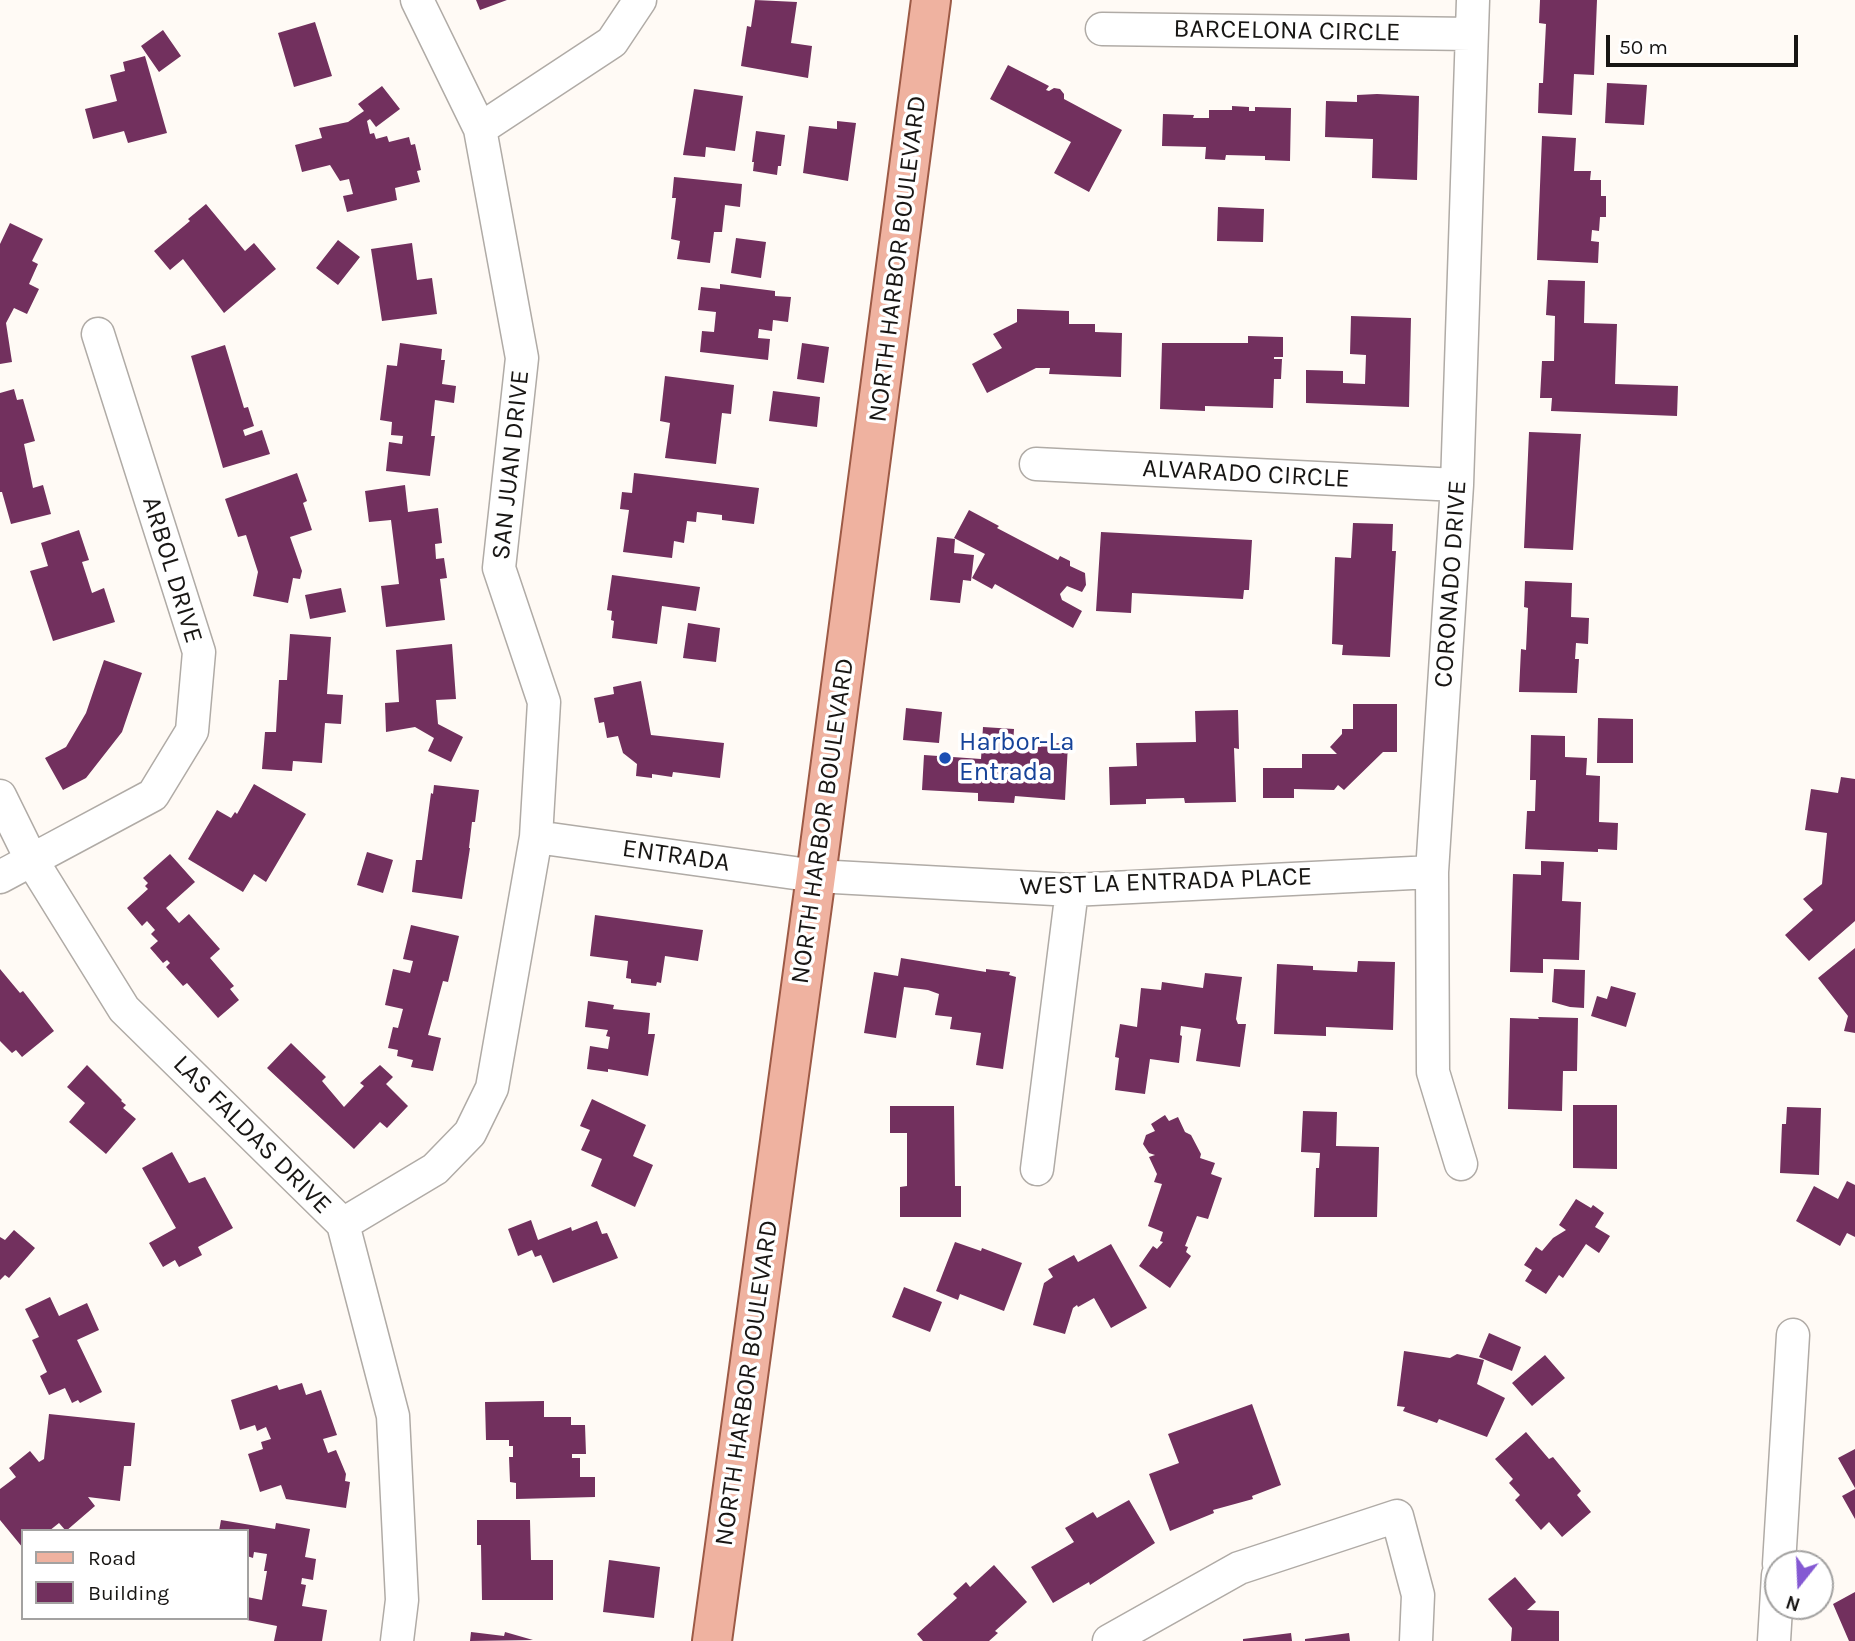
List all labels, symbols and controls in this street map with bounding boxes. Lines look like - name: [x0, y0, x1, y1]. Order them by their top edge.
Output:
- street label: BARCELONA CIRCLE: [1173, 13, 1401, 49]
- scale bar: [1610, 21, 1802, 65]
- text: 50 m: [1619, 35, 1668, 59]
- street label: NORTH HARBOR BOULEVARD: [862, 94, 934, 424]
- street label: SAN JUAN DRIVE: [486, 369, 536, 561]
- street label: ALVARADO CIRCLE: [1142, 453, 1350, 495]
- street label: CORONADO DRIVE: [1428, 479, 1474, 689]
- street label: ARBOL DRIVE: [135, 493, 209, 647]
- street label: NORTH HARBOR BOULEVARD: [785, 656, 861, 986]
- place label: Harbor-La Entrada: [959, 727, 1075, 788]
- marker: Harbor-La Entrada: [937, 750, 953, 766]
- street label: ENTRADA: [620, 833, 732, 879]
- street label: WEST LA ENTRADA PLACE: [1019, 861, 1313, 903]
- street label: LAS FALDAS DRIVE: [166, 1049, 338, 1221]
- street label: NORTH HARBOR BOULEVARD: [709, 1218, 785, 1548]
- legend: [21, 1529, 248, 1620]
- text: Road: [88, 1546, 136, 1570]
- north arrow: [1764, 1550, 1834, 1620]
- text: Building: [88, 1581, 169, 1605]
- text: N: [1783, 1591, 1803, 1616]

